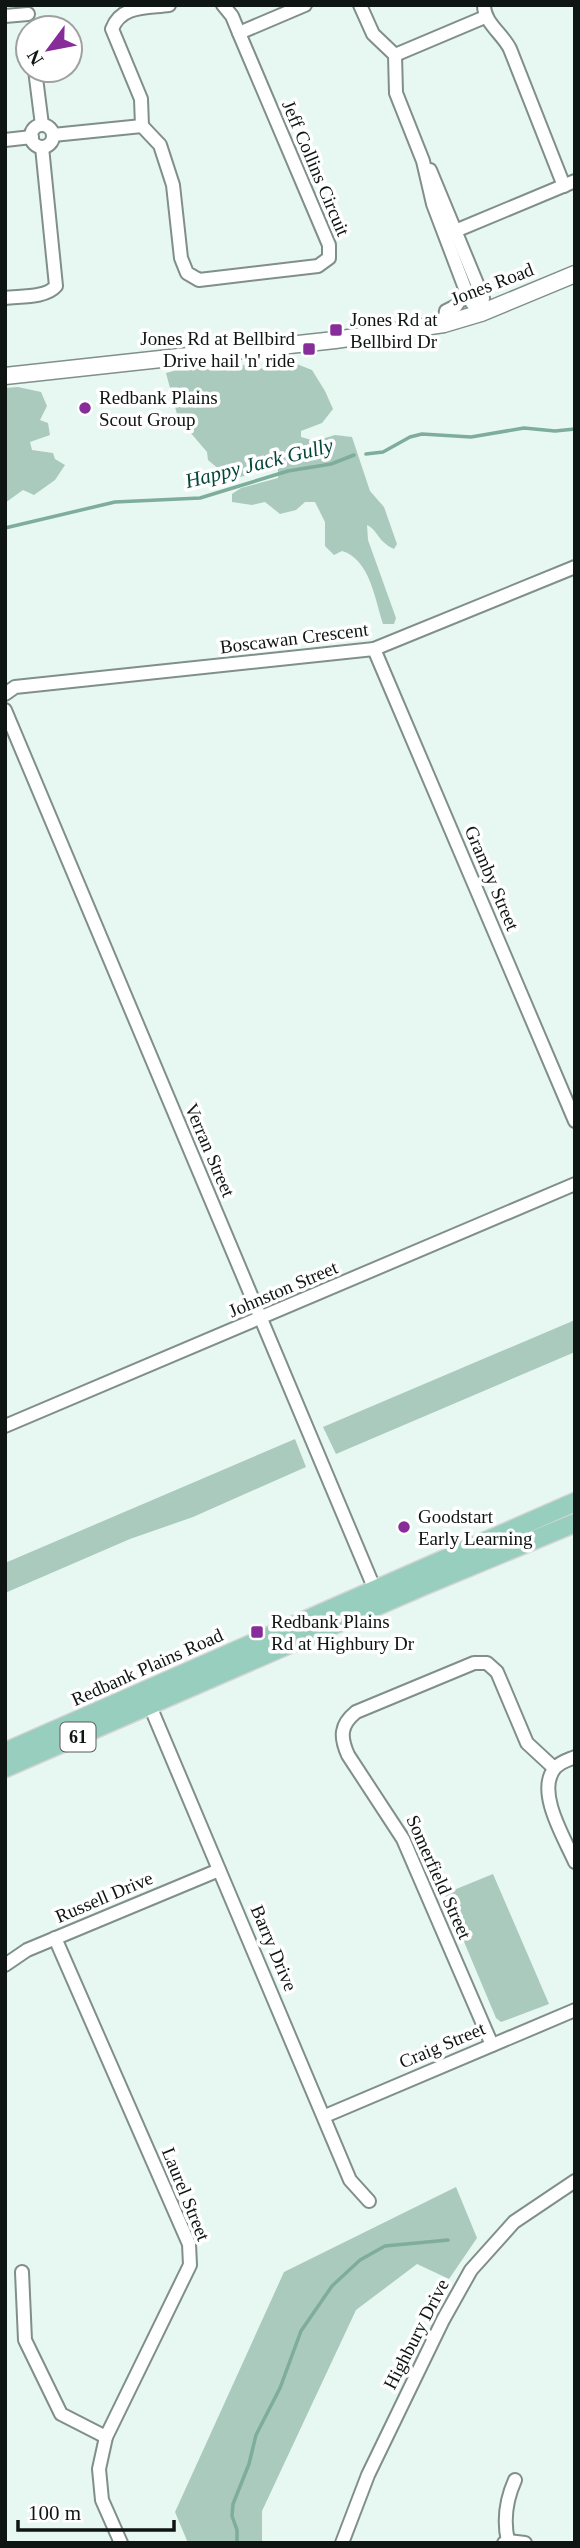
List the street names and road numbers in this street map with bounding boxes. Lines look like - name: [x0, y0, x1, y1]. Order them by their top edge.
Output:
- street label: Jeff Collins Circuit: [278, 97, 354, 240]
- street label: Jones Road: [448, 258, 537, 309]
- street label: Boscawan Crescent: [219, 618, 370, 658]
- street label: Gramby Street: [461, 823, 524, 934]
- street label: Verran Street: [181, 1100, 239, 1201]
- street label: Johnston Street: [225, 1256, 341, 1321]
- street label: Redbank Plains Road: [68, 1624, 226, 1710]
- road number: 61: [60, 1722, 96, 1752]
- street label: Somerfield Street: [402, 1812, 476, 1943]
- street label: Russell Drive: [52, 1867, 156, 1927]
- street label: Barry Drive: [247, 1902, 301, 1994]
- street label: Craig Street: [396, 2017, 489, 2072]
- street label: Laurel Street: [158, 2144, 214, 2244]
- street label: Highbury Drive: [379, 2275, 453, 2393]

